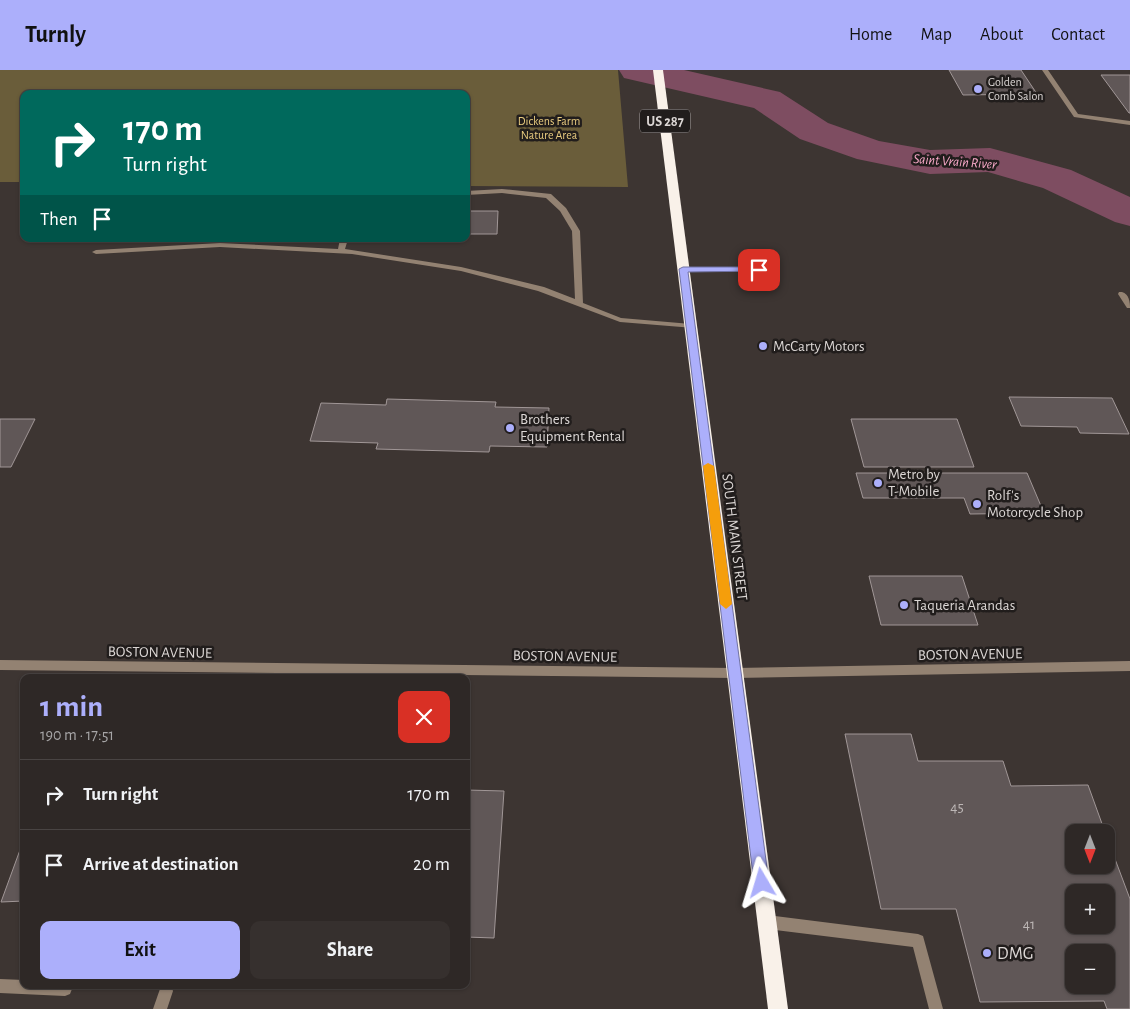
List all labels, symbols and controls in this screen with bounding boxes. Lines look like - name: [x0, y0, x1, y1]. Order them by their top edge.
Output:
- text: Turnly: [25, 23, 86, 47]
- text: Home: [849, 26, 892, 44]
- text: Map: [920, 26, 952, 44]
- text: About: [980, 26, 1023, 44]
- text: Contact: [1051, 26, 1105, 44]
- place label: Golden Comb Salon: [988, 76, 1043, 102]
- marker: Golden Comb Salon: [972, 83, 984, 95]
- icon: right: [40, 110, 105, 175]
- road number: US 287: [640, 110, 690, 132]
- text: 170 m: [123, 112, 203, 147]
- park label: Dickens Farm Nature Area: [518, 115, 580, 141]
- water label: Saint Vrain River: [913, 152, 997, 172]
- text: Turn right: [123, 153, 207, 175]
- icon: arrive: [88, 205, 116, 233]
- text: Then: [40, 210, 78, 229]
- pin: [738, 249, 780, 291]
- icon: arrive: [745, 256, 773, 284]
- place label: McCarty Motors: [773, 339, 865, 354]
- marker: McCarty Motors: [757, 340, 769, 352]
- place label: Brothers Equipment Rental: [520, 412, 625, 444]
- marker: Brothers Equipment Rental: [504, 422, 516, 434]
- place label: Metro by T-Mobile: [888, 467, 940, 499]
- street label: SOUTH MAIN STREET: [719, 473, 750, 602]
- marker: Metro by T-Mobile: [872, 477, 884, 489]
- place label: Rolf's Motorcycle Shop: [987, 488, 1083, 520]
- marker: Rolf's Motorcycle Shop: [971, 498, 983, 510]
- place label: Taqueria Arandas: [914, 598, 1015, 613]
- marker: Taqueria Arandas: [898, 599, 910, 611]
- street label: BOSTON AVENUE: [108, 644, 212, 661]
- street label: BOSTON AVENUE: [918, 646, 1022, 663]
- street label: BOSTON AVENUE: [513, 648, 617, 665]
- button: close: [398, 691, 450, 743]
- text: 1 min: [40, 692, 103, 722]
- text: 190 m · 17:51: [40, 727, 114, 743]
- icon: right: [40, 781, 68, 809]
- text: Turn right: [83, 785, 158, 804]
- text: 170 m: [407, 785, 450, 804]
- house number: 45: [950, 800, 964, 815]
- north arrow: [1065, 824, 1115, 874]
- map controls: [1065, 824, 1115, 994]
- icon: arrive: [40, 851, 68, 879]
- text: Arrive at destination: [83, 855, 239, 874]
- text: 20 m: [413, 855, 450, 874]
- position arrow: [735, 856, 787, 908]
- button: +: [1065, 884, 1115, 934]
- house number: 41: [1023, 917, 1035, 932]
- button: Exit: [40, 921, 240, 979]
- button: Share: [250, 921, 450, 979]
- button: −: [1065, 944, 1115, 994]
- place label: DMG: [997, 945, 1034, 963]
- marker: DMG: [981, 947, 993, 959]

